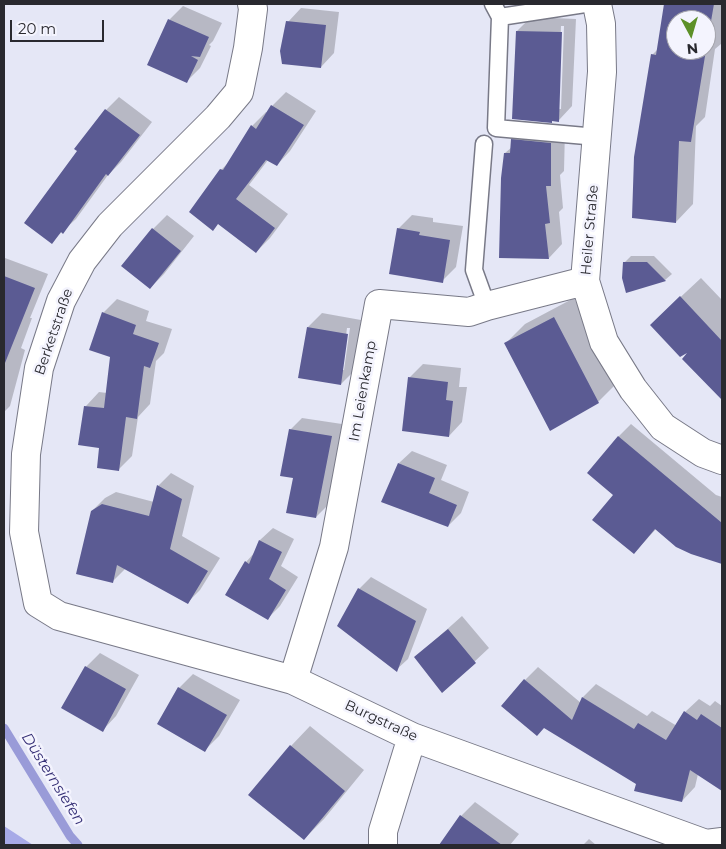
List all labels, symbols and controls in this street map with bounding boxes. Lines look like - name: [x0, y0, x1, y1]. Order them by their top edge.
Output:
- scale bar: [12, 10, 106, 42]
- north arrow: [666, 10, 716, 60]
- text: 20 m: [18, 19, 56, 38]
- text: N: [686, 39, 699, 58]
- street label: Heiler Straße: [578, 184, 602, 276]
- street label: Berketstraße: [31, 287, 77, 377]
- street label: Im Leienkamp: [346, 339, 380, 443]
- street label: Burgstraße: [342, 697, 420, 745]
- water label: Düsternsiefen: [17, 730, 89, 828]

